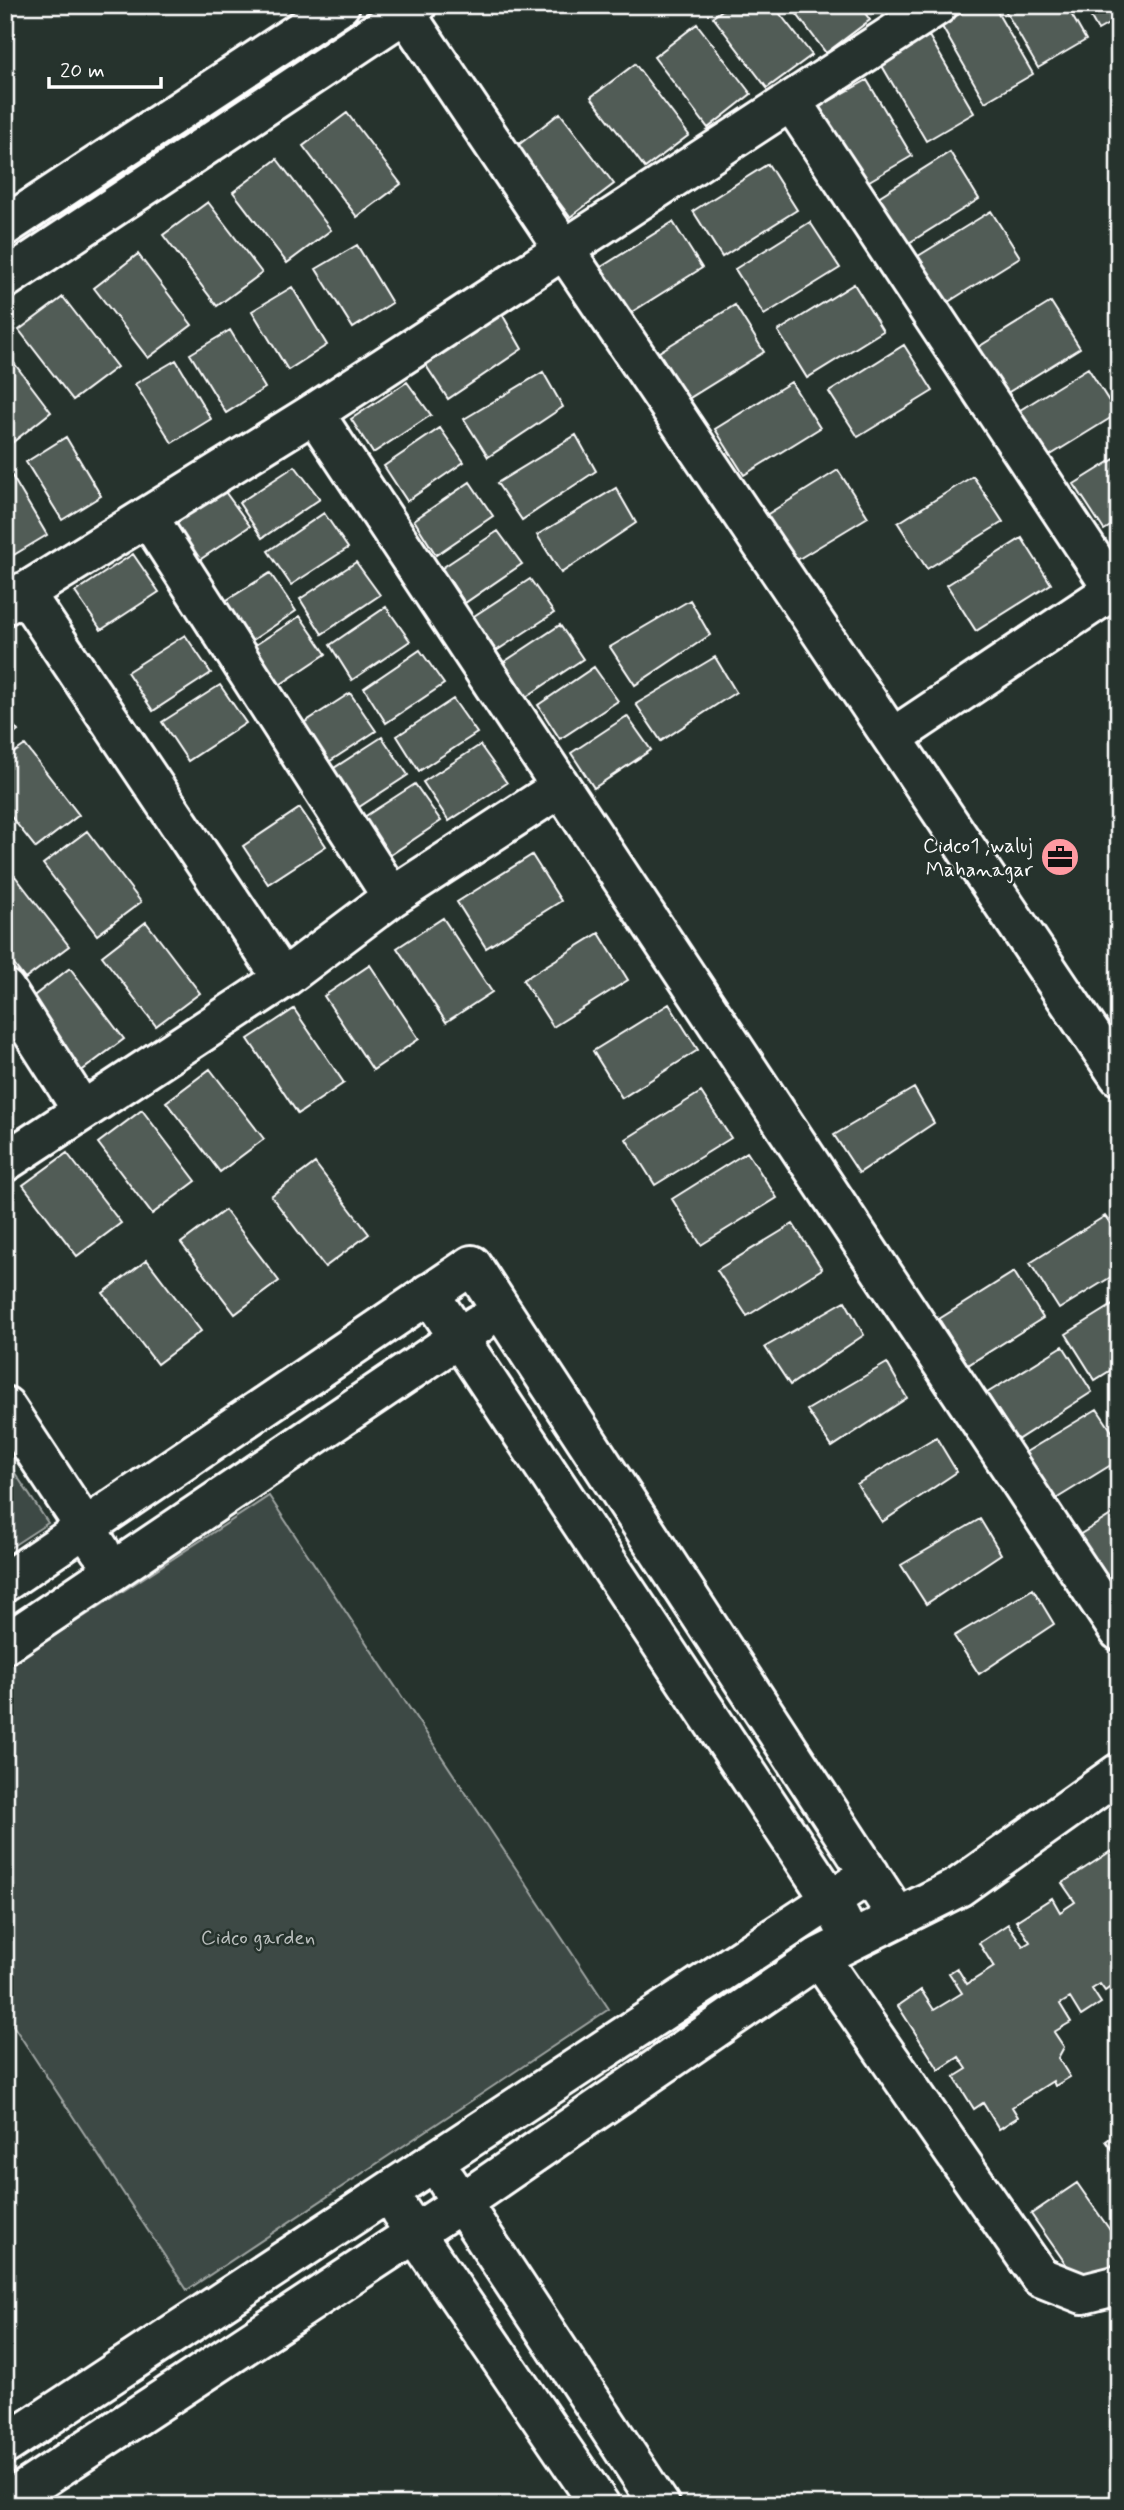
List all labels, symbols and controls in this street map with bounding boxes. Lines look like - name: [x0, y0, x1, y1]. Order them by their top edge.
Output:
- scale bar: [49, 46, 161, 90]
- text: 20 m: [60, 57, 105, 85]
- place label: Cidco1 ,waluj Mahanagar: [923, 832, 1033, 884]
- office icon: Cidco1 ,waluj Mahanagar: [1039, 836, 1081, 878]
- park label: Cidco garden: [201, 1924, 315, 1952]

